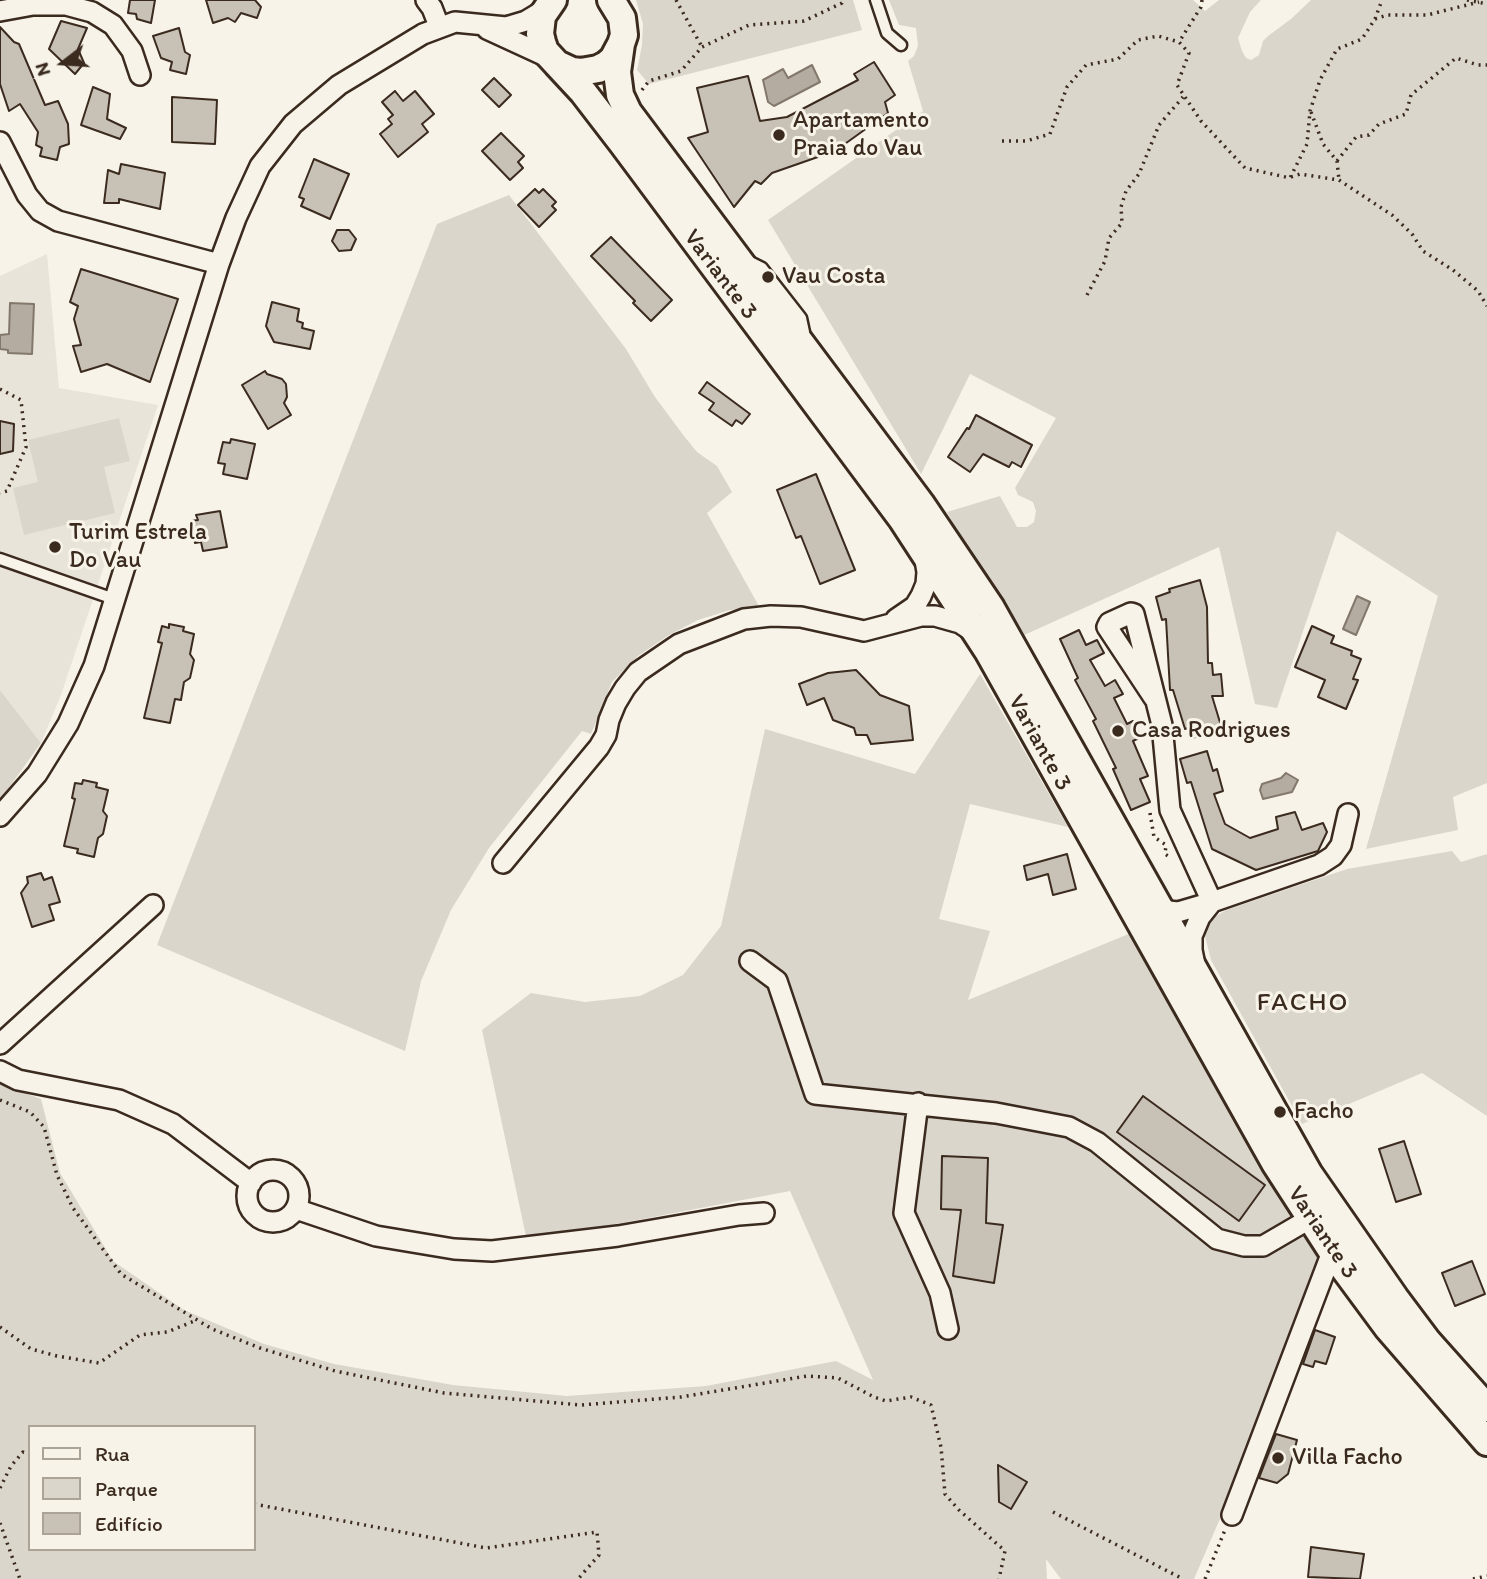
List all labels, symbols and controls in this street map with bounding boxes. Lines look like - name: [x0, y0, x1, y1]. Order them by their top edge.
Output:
- north arrow: [28, 28, 98, 98]
- text: N: [30, 60, 55, 79]
- place label: Apartamento Praia do Vau: [793, 107, 929, 163]
- marker: Apartamento Praia do Vau: [771, 127, 787, 143]
- street label: Variante 3: [677, 224, 763, 326]
- place label: Vau Costa: [782, 263, 885, 291]
- marker: Vau Costa: [760, 269, 776, 285]
- place label: Turim Estrela Do Vau: [69, 519, 207, 575]
- marker: Turim Estrela Do Vau: [47, 539, 63, 555]
- street label: Variante 3: [1001, 690, 1077, 796]
- place label: Casa Rodrigues: [1132, 717, 1291, 745]
- marker: Casa Rodrigues: [1110, 723, 1126, 739]
- district label: FACHO: [1257, 987, 1349, 1019]
- place label: Facho: [1294, 1098, 1354, 1126]
- marker: Facho: [1272, 1104, 1288, 1120]
- street label: Variante 3: [1281, 1181, 1363, 1285]
- legend: [28, 1425, 256, 1551]
- text: Rua: [95, 1441, 130, 1466]
- place label: Villa Facho: [1292, 1444, 1403, 1472]
- marker: Villa Facho: [1270, 1450, 1286, 1466]
- text: Parque: [95, 1476, 158, 1501]
- text: Edifício: [95, 1511, 163, 1536]

